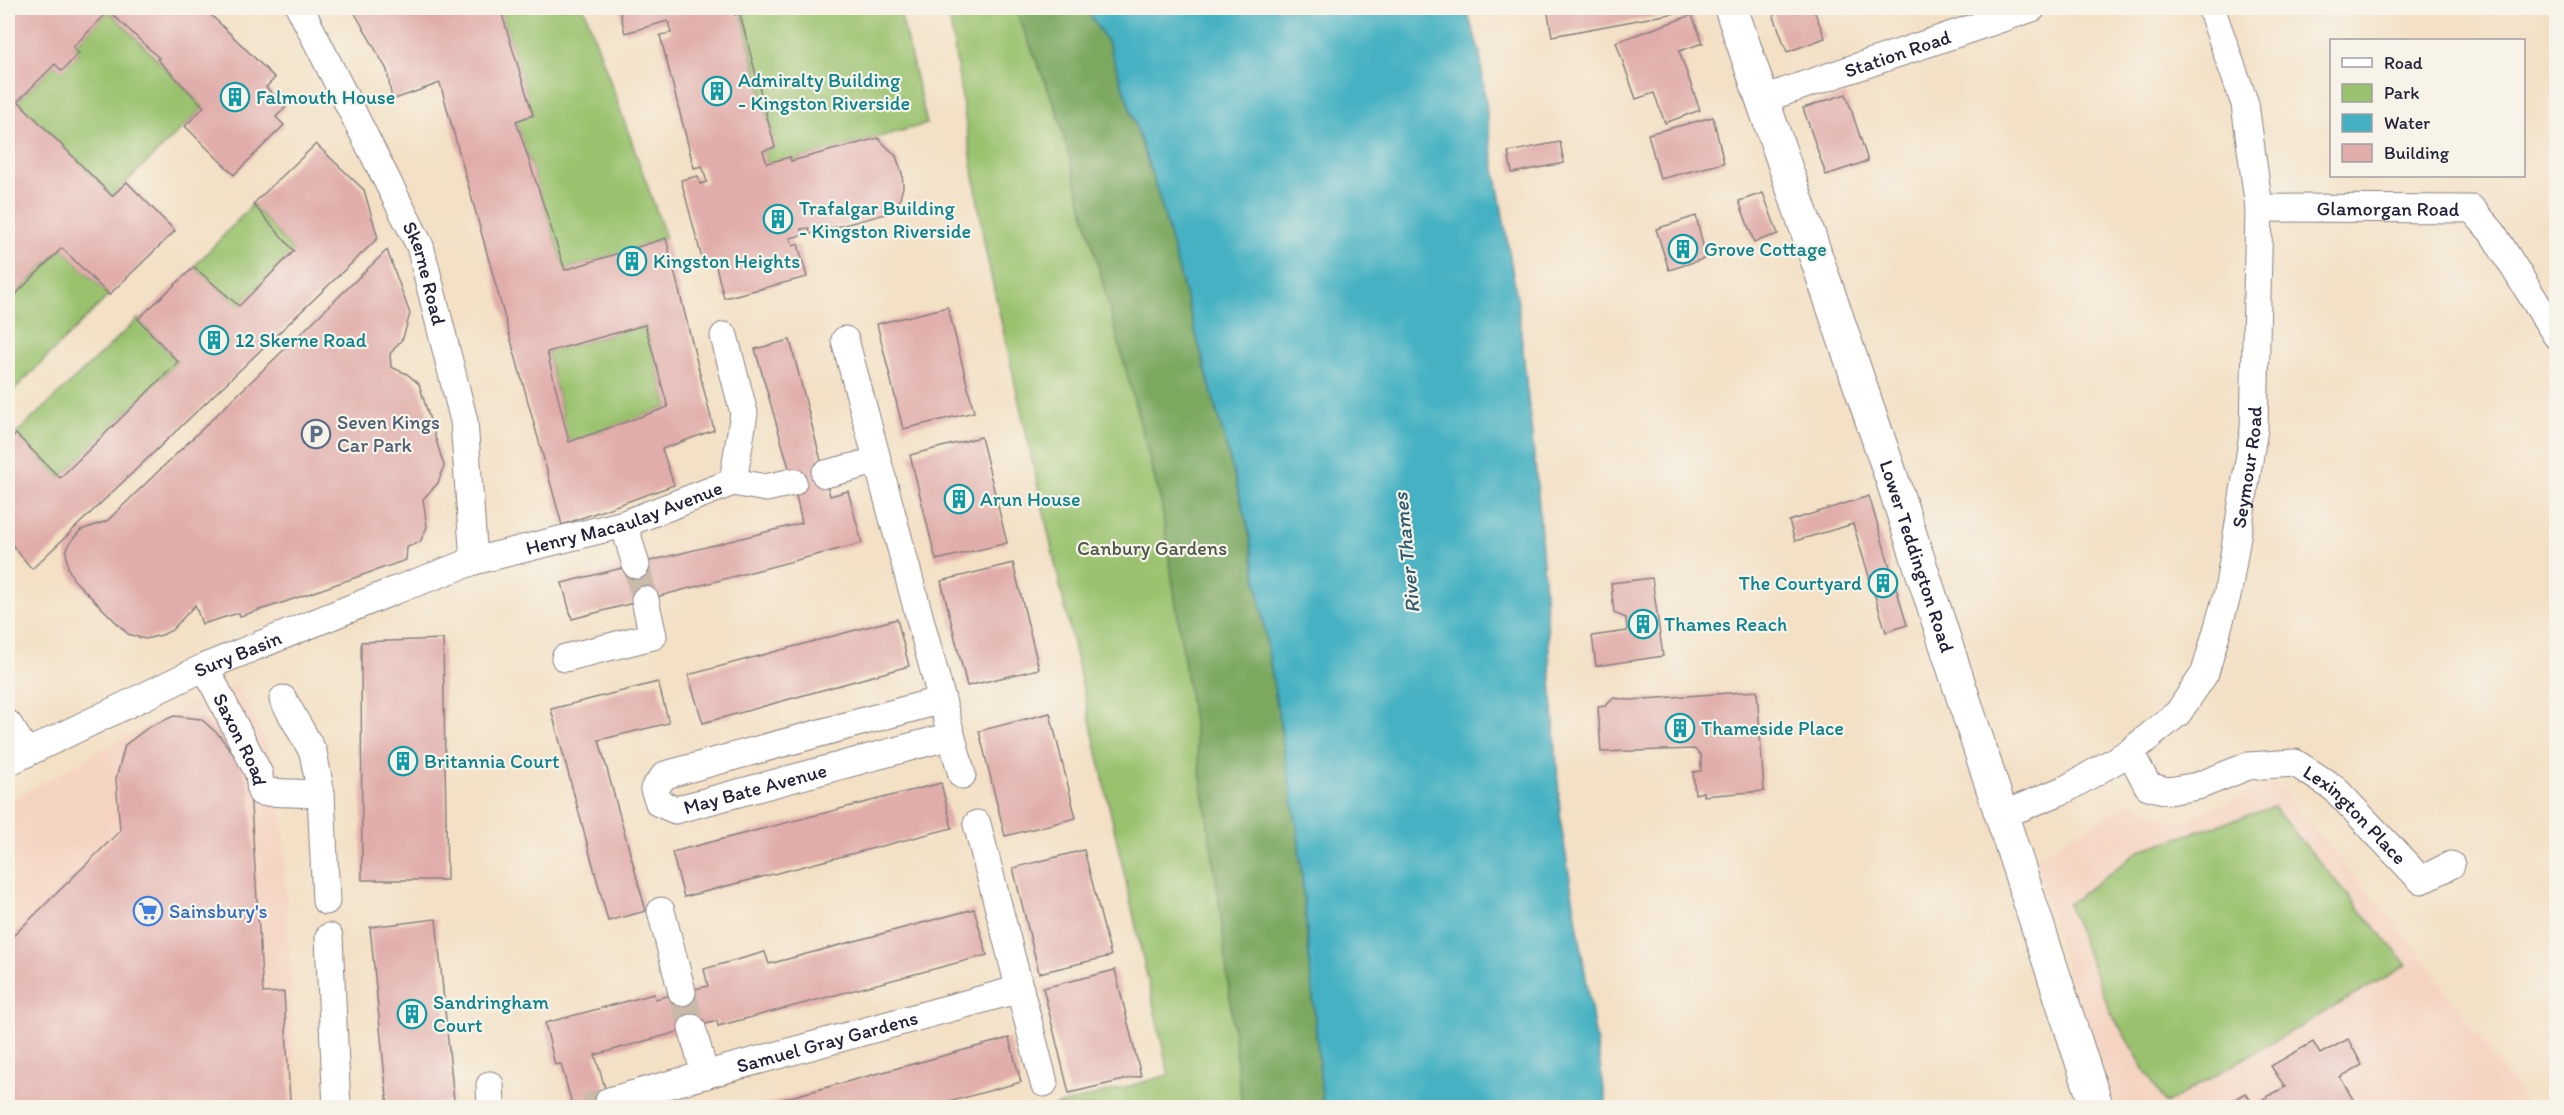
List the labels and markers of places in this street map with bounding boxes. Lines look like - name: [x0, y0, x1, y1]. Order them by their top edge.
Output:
- place label: Admiralty Building - Kingston Riverside: [738, 68, 910, 115]
- building icon: Admiralty Building - Kingston Riverside: [701, 75, 733, 107]
- building icon: Falmouth House: [219, 81, 251, 113]
- place label: Falmouth House: [256, 85, 395, 109]
- place label: Trafalgar Building - Kingston Riverside: [799, 196, 971, 243]
- building icon: Trafalgar Building - Kingston Riverside: [762, 203, 794, 235]
- building icon: Grove Cottage: [1667, 233, 1699, 265]
- place label: Grove Cottage: [1704, 237, 1827, 261]
- building icon: Kingston Heights: [616, 245, 648, 277]
- place label: Kingston Heights: [653, 249, 800, 273]
- building icon: 12 Skerne Road: [198, 324, 230, 356]
- place label: 12 Skerne Road: [235, 328, 367, 352]
- place label: Seven Kings Car Park: [337, 410, 440, 457]
- parking icon: Seven Kings Car Park: [300, 418, 332, 450]
- building icon: Arun House: [943, 483, 975, 515]
- place label: Arun House: [980, 487, 1081, 511]
- building icon: The Courtyard: [1867, 567, 1899, 599]
- place label: The Courtyard: [1739, 571, 1862, 595]
- building icon: Thames Reach: [1627, 608, 1659, 640]
- place label: Thames Reach: [1664, 612, 1787, 636]
- building icon: Thameside Place: [1664, 712, 1696, 744]
- place label: Thameside Place: [1701, 716, 1844, 740]
- building icon: Britannia Court: [387, 745, 419, 777]
- place label: Britannia Court: [424, 749, 560, 773]
- supermarket icon: Sainsbury's: [132, 895, 164, 927]
- place label: Sainsbury's: [169, 899, 268, 923]
- place label: Sandringham Court: [433, 990, 549, 1037]
- building icon: Sandringham Court: [396, 998, 428, 1030]

